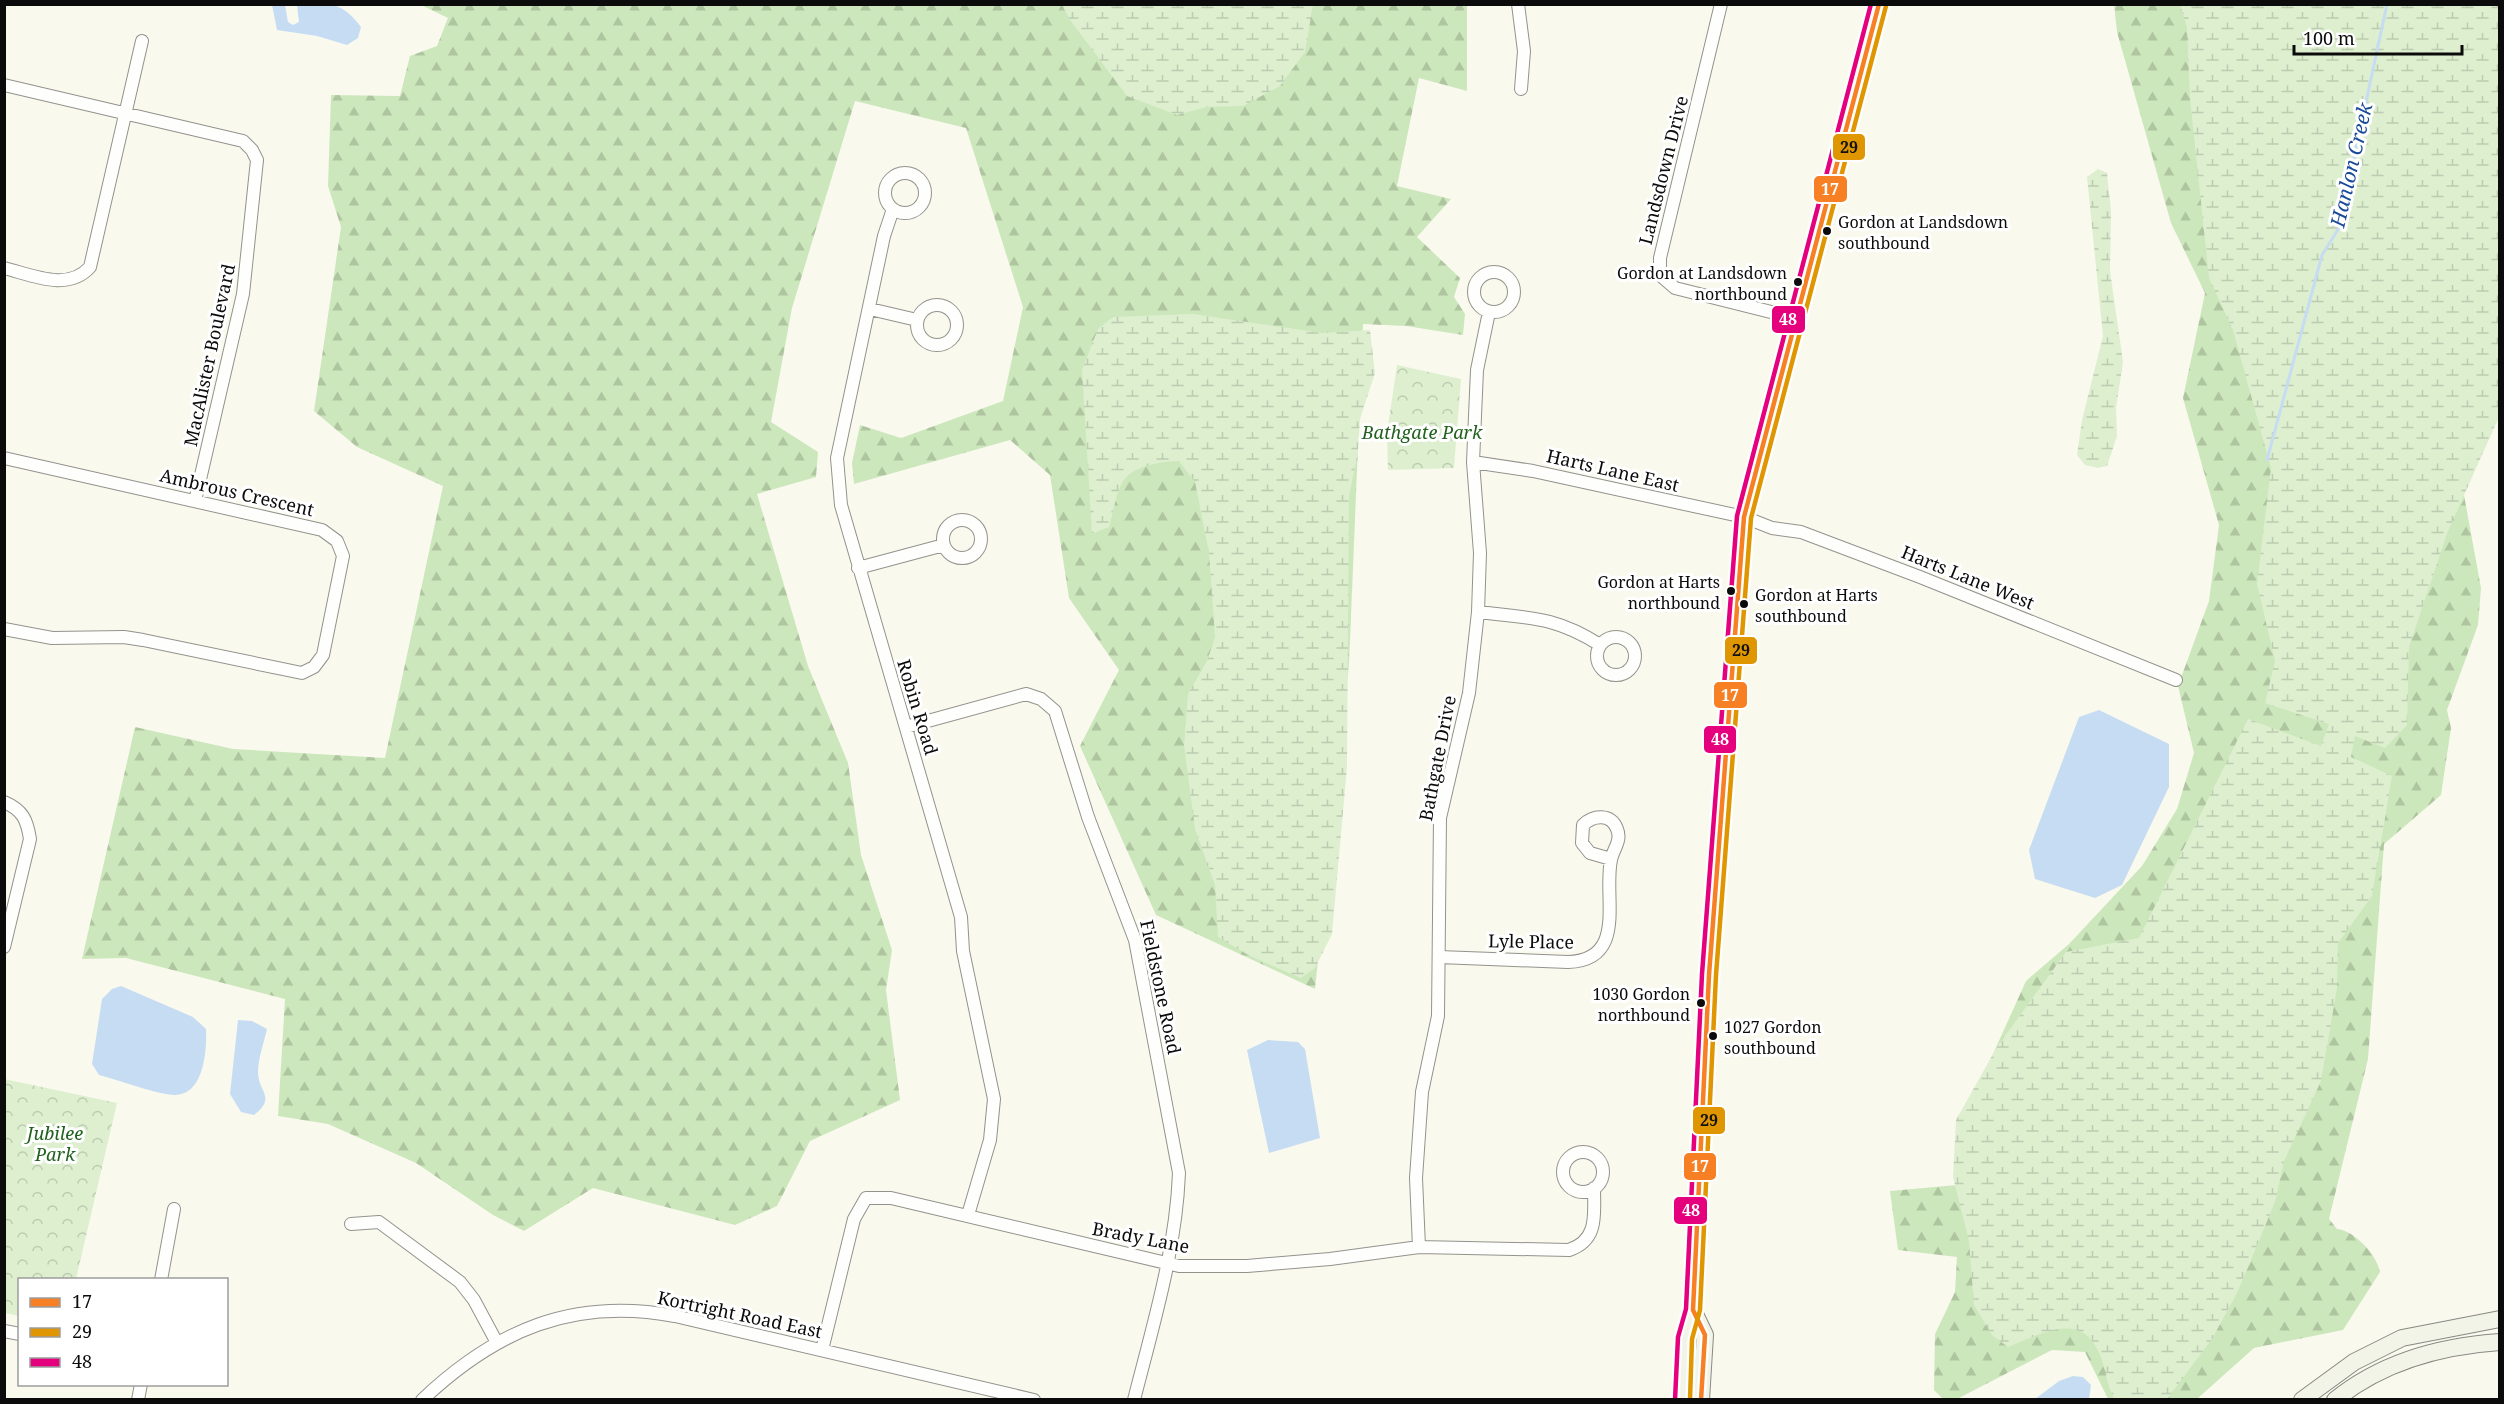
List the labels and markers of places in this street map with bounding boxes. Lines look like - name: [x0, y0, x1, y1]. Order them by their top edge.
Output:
- place label: Gordon at Landsdown southbound: [1838, 211, 2008, 254]
- marker: Gordon at Landsdown southbound: [1821, 225, 1833, 237]
- place label: Gordon at Landsdown northbound: [1617, 262, 1787, 305]
- marker: Gordon at Landsdown northbound: [1792, 276, 1804, 288]
- place label: Gordon at Harts northbound: [1597, 571, 1720, 614]
- place label: Gordon at Harts southbound: [1755, 584, 1878, 627]
- marker: Gordon at Harts northbound: [1725, 585, 1737, 597]
- marker: Gordon at Harts southbound: [1738, 598, 1750, 610]
- place label: 1030 Gordon northbound: [1592, 983, 1690, 1026]
- marker: 1030 Gordon northbound: [1695, 997, 1707, 1009]
- place label: 1027 Gordon southbound: [1724, 1016, 1822, 1059]
- marker: 1027 Gordon southbound: [1707, 1030, 1719, 1042]

